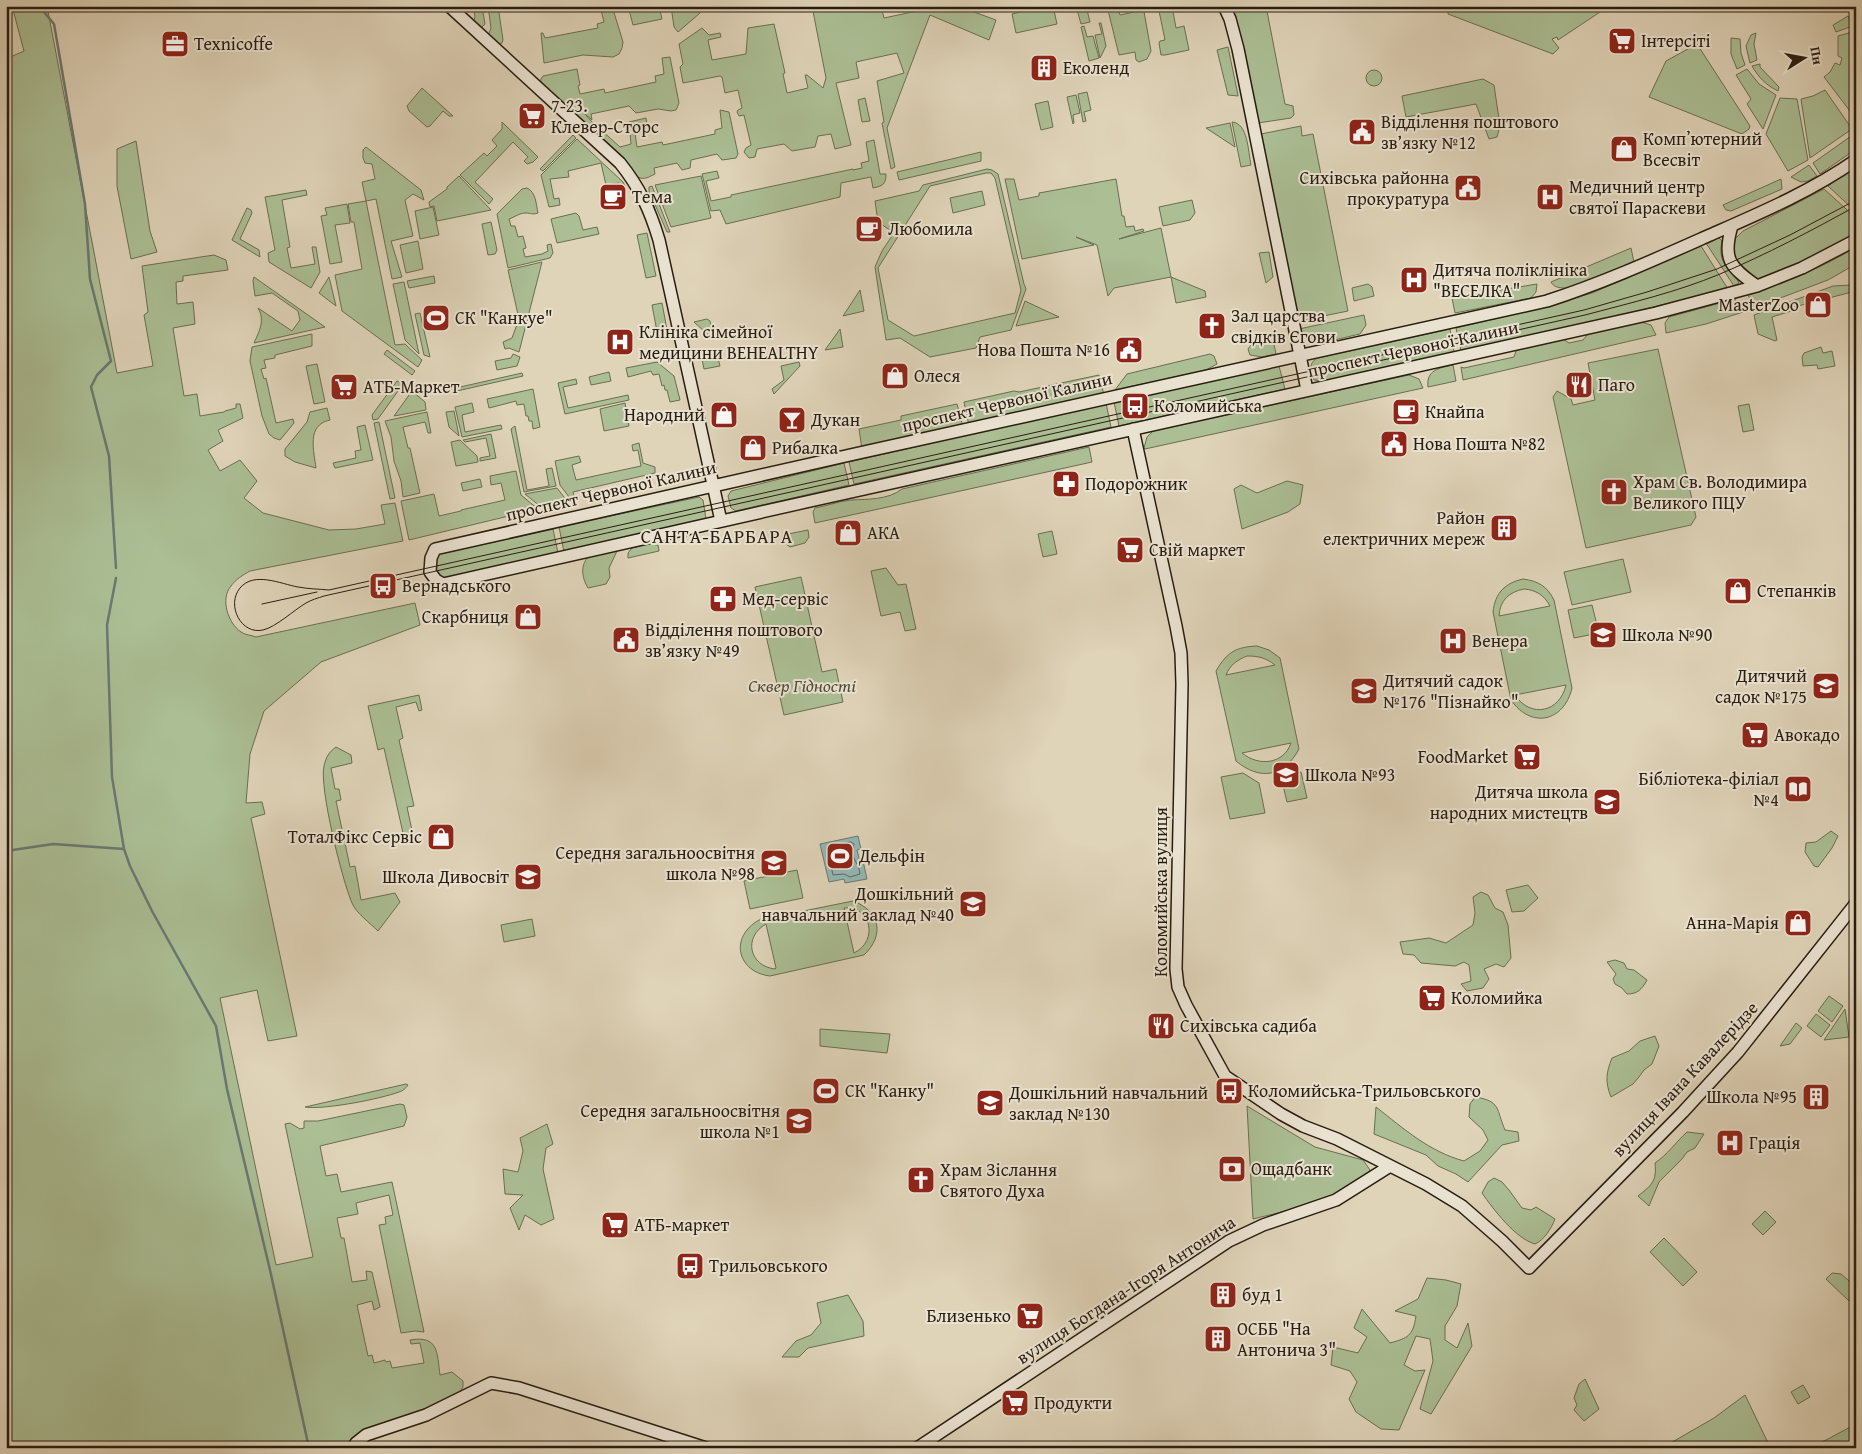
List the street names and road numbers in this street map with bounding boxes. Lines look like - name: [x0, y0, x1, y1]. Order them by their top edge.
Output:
- street label: проспект Червоної Калини: [1305, 313, 1521, 384]
- street label: проспект Червоної Калини: [899, 364, 1115, 439]
- street label: проспект Червоної Калини: [503, 453, 719, 528]
- street label: Коломийська вулиця: [1147, 807, 1174, 977]
- street label: вулиця Івана Кавалерідзе: [1605, 995, 1764, 1162]
- street label: вулиця Богдана-Ігоря Антонича: [1011, 1208, 1241, 1371]

